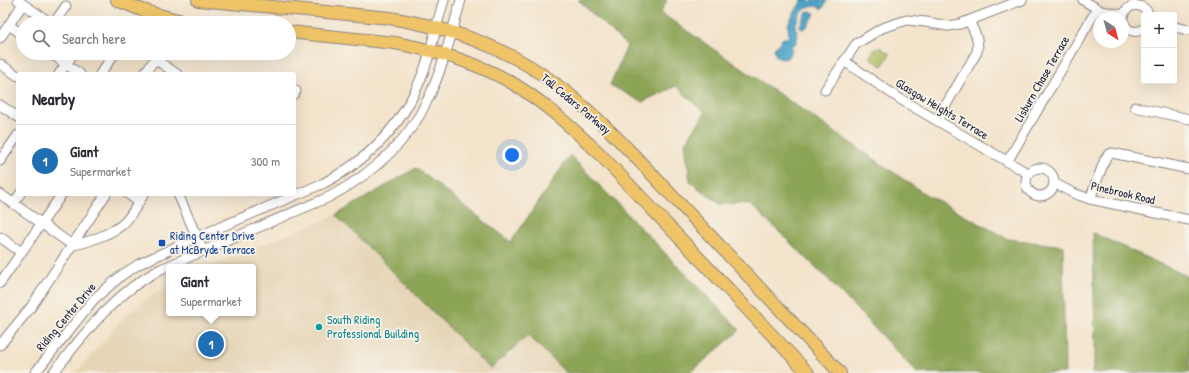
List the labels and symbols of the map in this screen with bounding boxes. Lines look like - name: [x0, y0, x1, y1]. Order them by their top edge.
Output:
- north arrow: [1093, 12, 1129, 48]
- street label: Lisburn Chase Terrace: [1010, 32, 1073, 125]
- street label: Tall Cedars Parkway: [538, 69, 615, 138]
- street label: Glasgow Heights Terrace: [893, 74, 992, 143]
- your location: [502, 145, 522, 165]
- street label: Pinebrook Road: [1089, 177, 1157, 208]
- place label: Riding Center Drive at McBryde Terrace: [170, 227, 255, 258]
- marker: Riding Center Drive at McBryde Terrace: [157, 238, 167, 248]
- street label: Riding Center Drive: [32, 279, 99, 355]
- place label: South Riding Professional Building: [327, 311, 419, 342]
- marker: South Riding Professional Building: [314, 322, 324, 332]
- pin: 1: [198, 329, 224, 359]

